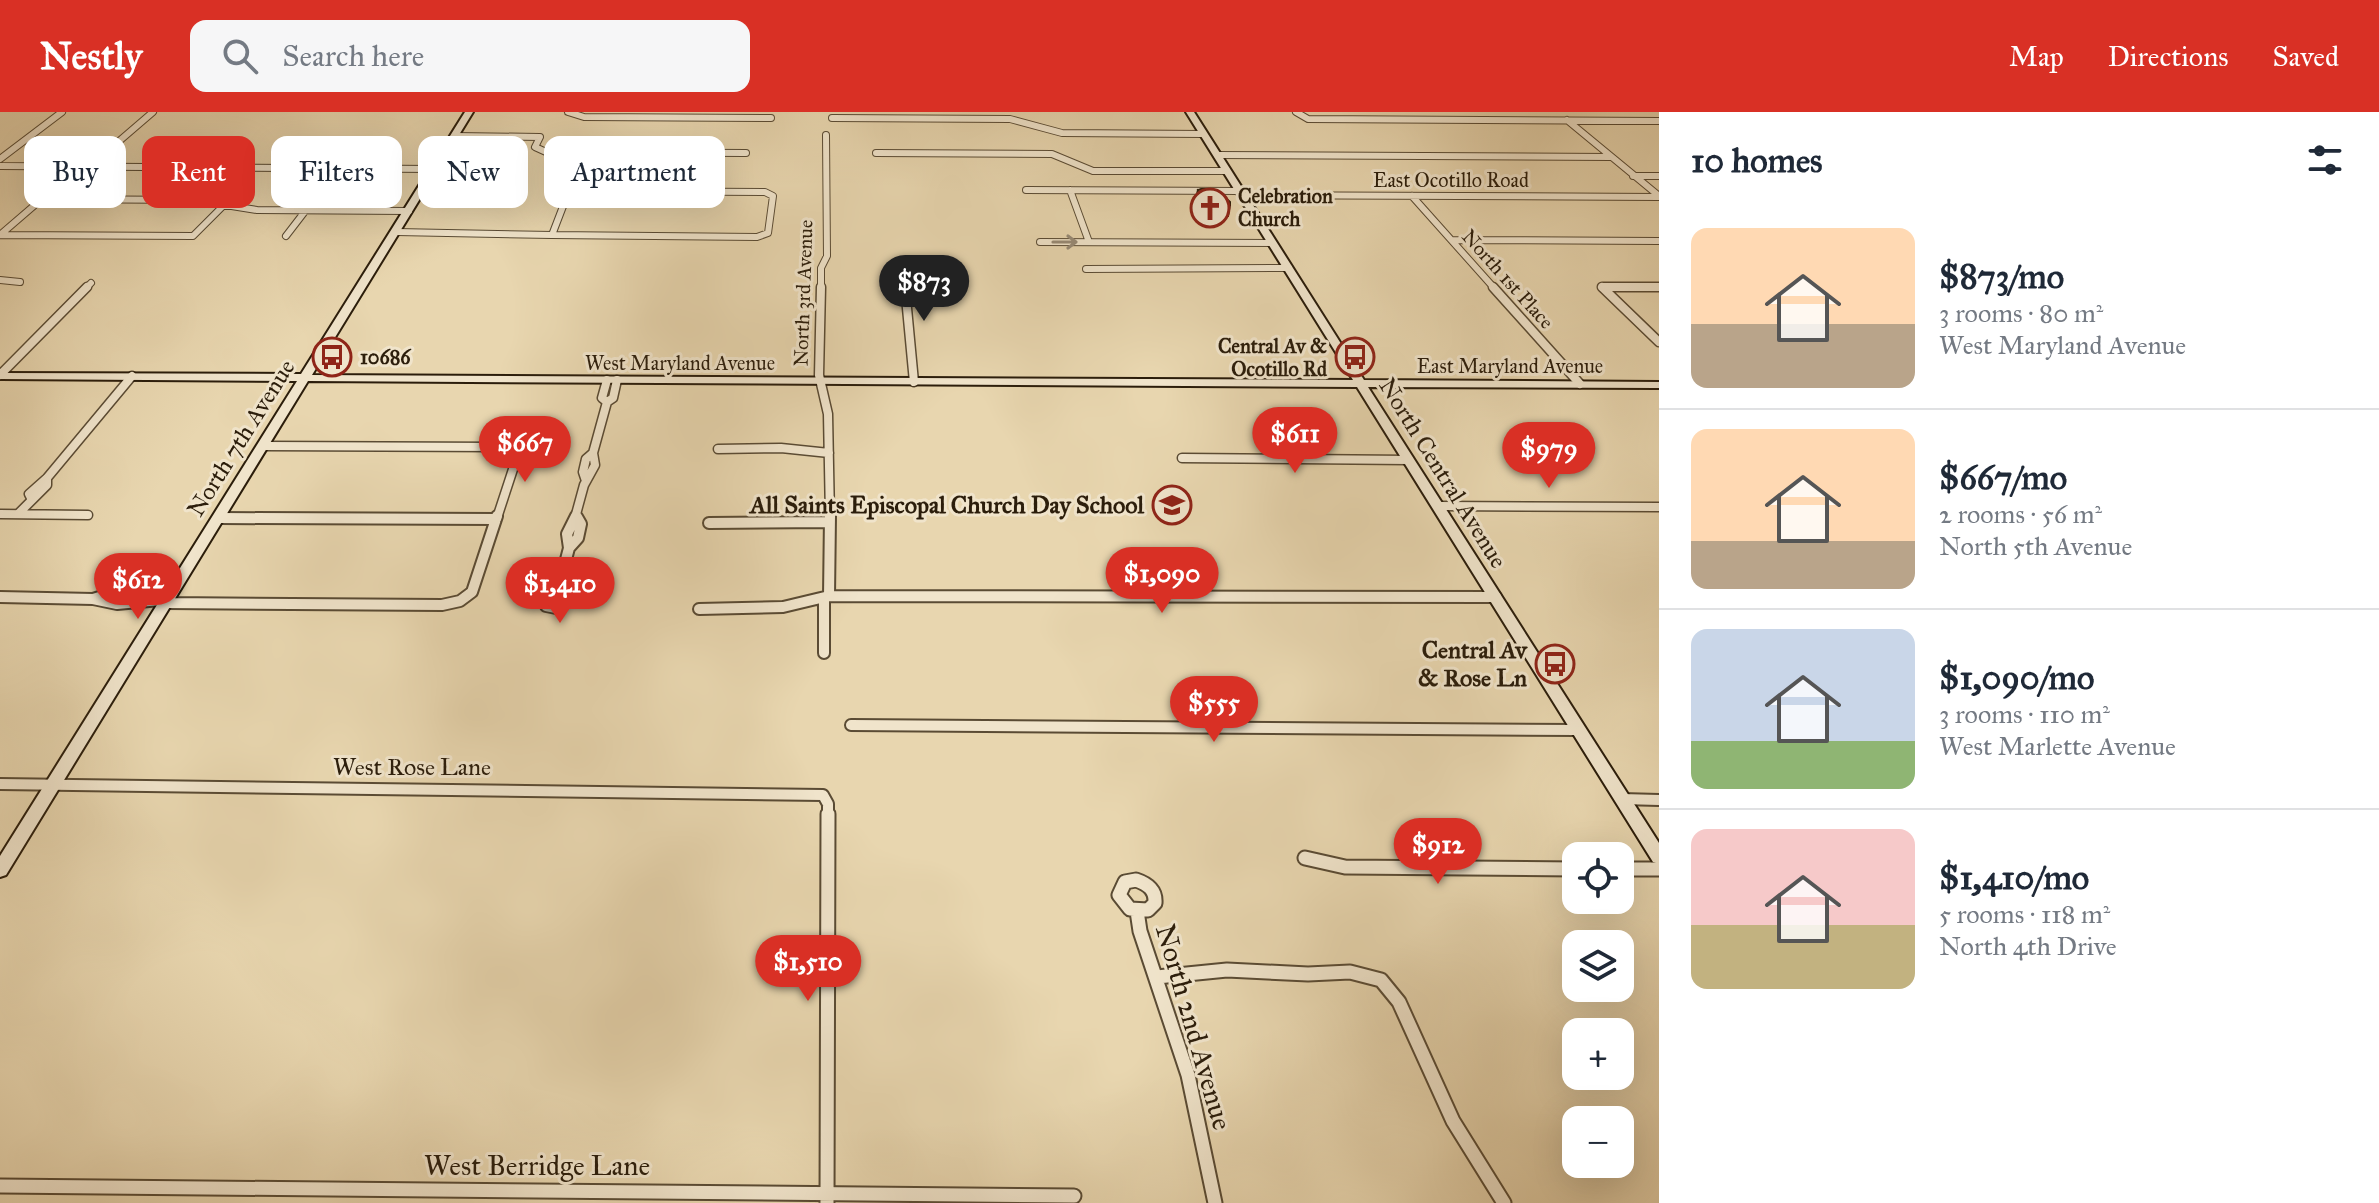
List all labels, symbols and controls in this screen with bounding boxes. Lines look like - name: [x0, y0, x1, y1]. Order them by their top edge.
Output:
- search box: [190, 20, 750, 92]
- text: Nestly: [40, 33, 142, 79]
- icon: search: [218, 34, 262, 78]
- text: Search here: [282, 38, 424, 74]
- text: Map: [2009, 39, 2064, 74]
- text: Directions: [2108, 39, 2229, 74]
- text: Saved: [2273, 39, 2339, 74]
- chip: Buy: [24, 136, 126, 208]
- chip: Rent: [142, 136, 255, 208]
- chip: Filters: [271, 136, 402, 208]
- chip: New: [418, 136, 528, 208]
- chip: Apartment: [544, 136, 725, 208]
- icon: filters: [2303, 138, 2347, 182]
- text: 10 homes: [1691, 140, 1822, 181]
- street label: East Ocotillo Road: [1373, 168, 1529, 192]
- place label: Celebration Church: [1238, 184, 1333, 231]
- church icon: Celebration Church: [1189, 187, 1231, 229]
- street label: North 3rd Avenue: [788, 219, 818, 367]
- street label: North 1st Place: [1457, 224, 1559, 334]
- one-way arrow: [1051, 234, 1078, 250]
- pin: $873: [877, 255, 971, 323]
- text: $873/mo: [1939, 256, 2064, 297]
- icon: home: [1755, 260, 1851, 356]
- text: $873: [897, 265, 951, 297]
- text: 3 rooms · 80 m²: [1939, 297, 2103, 329]
- text: West Maryland Avenue: [1939, 329, 2186, 361]
- place label: Central Av & Ocotillo Rd: [1218, 334, 1328, 381]
- bus stop icon: 10686: [311, 336, 353, 378]
- bus stop icon: Central Av & Ocotillo Rd: [1334, 336, 1376, 378]
- place label: 10686: [360, 345, 412, 369]
- street label: West Maryland Avenue: [585, 351, 775, 375]
- street label: North 7th Avenue: [181, 354, 301, 522]
- street label: East Maryland Avenue: [1417, 354, 1603, 378]
- street label: North Central Avenue: [1372, 372, 1514, 574]
- pin: $611: [1248, 407, 1342, 475]
- pin: $667: [478, 416, 572, 484]
- text: $611: [1270, 417, 1320, 449]
- pin: $979: [1502, 422, 1596, 490]
- text: $667: [497, 426, 553, 458]
- text: $979: [1520, 432, 1578, 464]
- text: $667/mo: [1939, 457, 2067, 498]
- icon: home: [1755, 461, 1851, 557]
- school or university icon: All Saints Episcopal Church Day School: [1151, 484, 1193, 526]
- place label: All Saints Episcopal Church Day School: [748, 490, 1145, 520]
- text: 2 rooms · 56 m²: [1939, 498, 2102, 530]
- text: North 5th Avenue: [1939, 530, 2132, 562]
- pin: $1,090: [1097, 547, 1227, 615]
- pin: $612: [91, 553, 185, 621]
- pin: $1,410: [495, 557, 625, 625]
- text: $1,090: [1124, 557, 1200, 589]
- text: $612: [112, 563, 164, 595]
- text: $1,410: [524, 567, 596, 599]
- place label: Central Av & Rose Ln: [1418, 635, 1528, 693]
- bus stop icon: Central Av & Rose Ln: [1534, 643, 1576, 685]
- text: $1,090/mo: [1939, 657, 2094, 698]
- icon: home: [1755, 661, 1851, 757]
- pin: $555: [1167, 676, 1261, 744]
- text: $555: [1188, 686, 1240, 718]
- text: 3 rooms · 110 m²: [1939, 698, 2110, 730]
- text: West Marlette Avenue: [1939, 730, 2176, 762]
- street label: West Rose Lane: [333, 752, 491, 782]
- pin: $912: [1391, 818, 1485, 886]
- text: $912: [1412, 828, 1464, 860]
- map controls: [1562, 842, 1634, 1178]
- button: locate: [1562, 842, 1634, 914]
- text: $1,410/mo: [1939, 857, 2089, 898]
- icon: home: [1755, 861, 1851, 957]
- text: 5 rooms · 118 m²: [1939, 898, 2110, 930]
- street label: North 2nd Avenue: [1148, 920, 1240, 1134]
- button: layers: [1562, 930, 1634, 1002]
- text: North 4th Drive: [1939, 930, 2117, 962]
- pin: $1,510: [743, 935, 873, 1003]
- text: $1,510: [773, 945, 843, 977]
- button: +: [1562, 1018, 1634, 1090]
- button: −: [1562, 1106, 1634, 1178]
- street label: West Berridge Lane: [424, 1148, 650, 1183]

